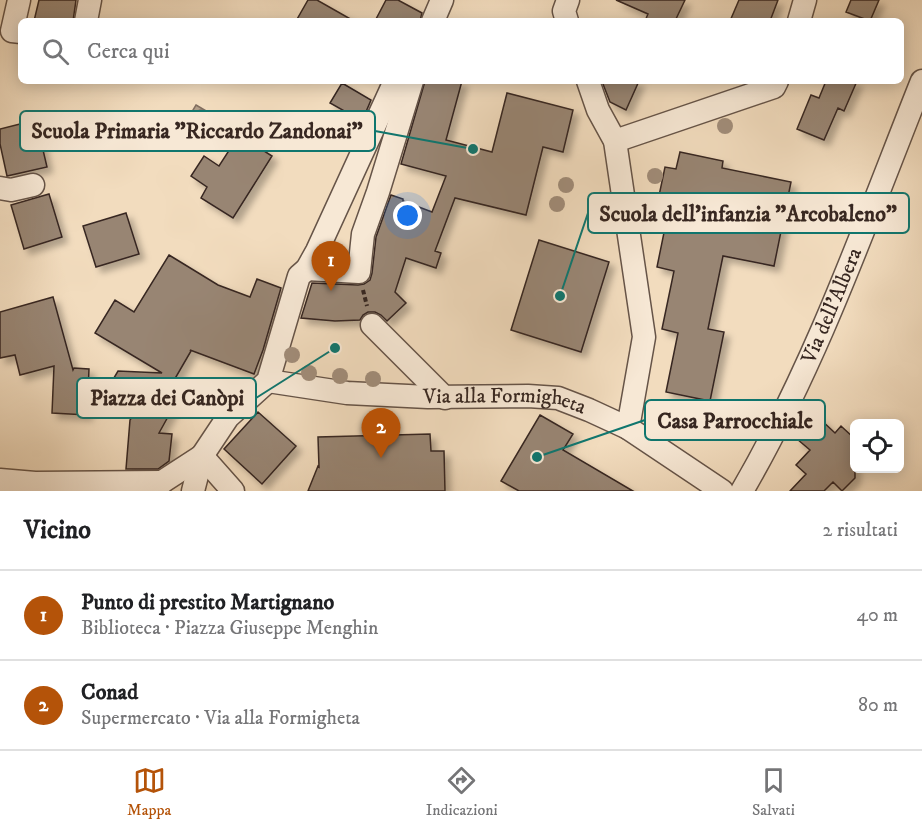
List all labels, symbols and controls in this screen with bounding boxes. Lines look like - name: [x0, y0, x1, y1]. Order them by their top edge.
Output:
- search box: [18, 18, 904, 84]
- icon: search: [39, 35, 72, 68]
- text: Cerca qui: [87, 38, 170, 65]
- callout: Scuola Primaria "Riccardo Zandonai": [20, 111, 375, 151]
- text: Scuola Primaria "Riccardo Zandonai": [31, 118, 363, 145]
- callout: Scuola dell'infanzia "Arcobaleno": [588, 193, 909, 233]
- your location: [393, 201, 422, 230]
- text: Scuola dell'infanzia "Arcobaleno": [599, 201, 897, 228]
- pin: 1: [312, 242, 350, 291]
- street label: Via dell'Albera: [795, 244, 868, 369]
- callout: Piazza dei Canòpi: [77, 378, 256, 418]
- street label: Via alla Formigheta: [422, 383, 590, 421]
- text: Piazza dei Canòpi: [90, 385, 244, 412]
- callout: Casa Parrocchiale: [645, 400, 825, 440]
- pin: 2: [362, 408, 400, 458]
- text: Casa Parrocchiale: [657, 408, 813, 435]
- map controls: [850, 419, 904, 473]
- button: locate: [850, 419, 904, 473]
- text: Vicino: [24, 514, 91, 547]
- text: 2 risultati: [823, 518, 898, 543]
- text: Punto di prestito Martignano: [81, 589, 334, 616]
- text: 1: [40, 603, 47, 628]
- text: 40 m: [856, 603, 898, 628]
- text: Biblioteca · Piazza Giuseppe Menghin: [81, 616, 378, 641]
- text: Conad: [81, 679, 138, 706]
- text: 2: [39, 693, 48, 718]
- text: 80 m: [858, 693, 898, 718]
- text: Supermercato · Via alla Formigheta: [81, 706, 360, 731]
- tab: Mappa: [127, 764, 171, 820]
- tab: Indicazioni: [426, 764, 498, 820]
- tab: Salvati: [752, 764, 795, 820]

